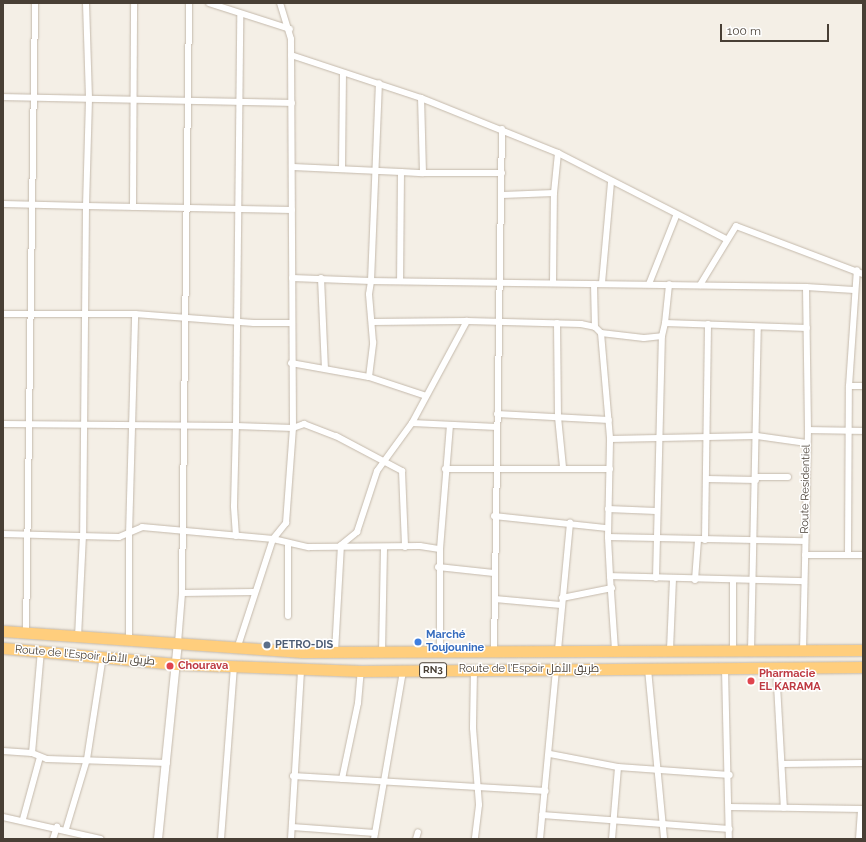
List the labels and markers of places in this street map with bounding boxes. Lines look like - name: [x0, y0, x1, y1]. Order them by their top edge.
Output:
- place label: Marché Toujounine: [426, 629, 484, 655]
- marker: Marché Toujounine: [413, 637, 423, 647]
- place label: PETRO-DIS: [275, 638, 333, 652]
- marker: PETRO-DIS: [262, 640, 272, 650]
- place label: Chourava: [178, 659, 228, 673]
- marker: Chourava: [165, 661, 175, 671]
- place label: Pharmacie EL KARAMA: [759, 668, 821, 694]
- marker: Pharmacie EL KARAMA: [746, 676, 756, 686]

